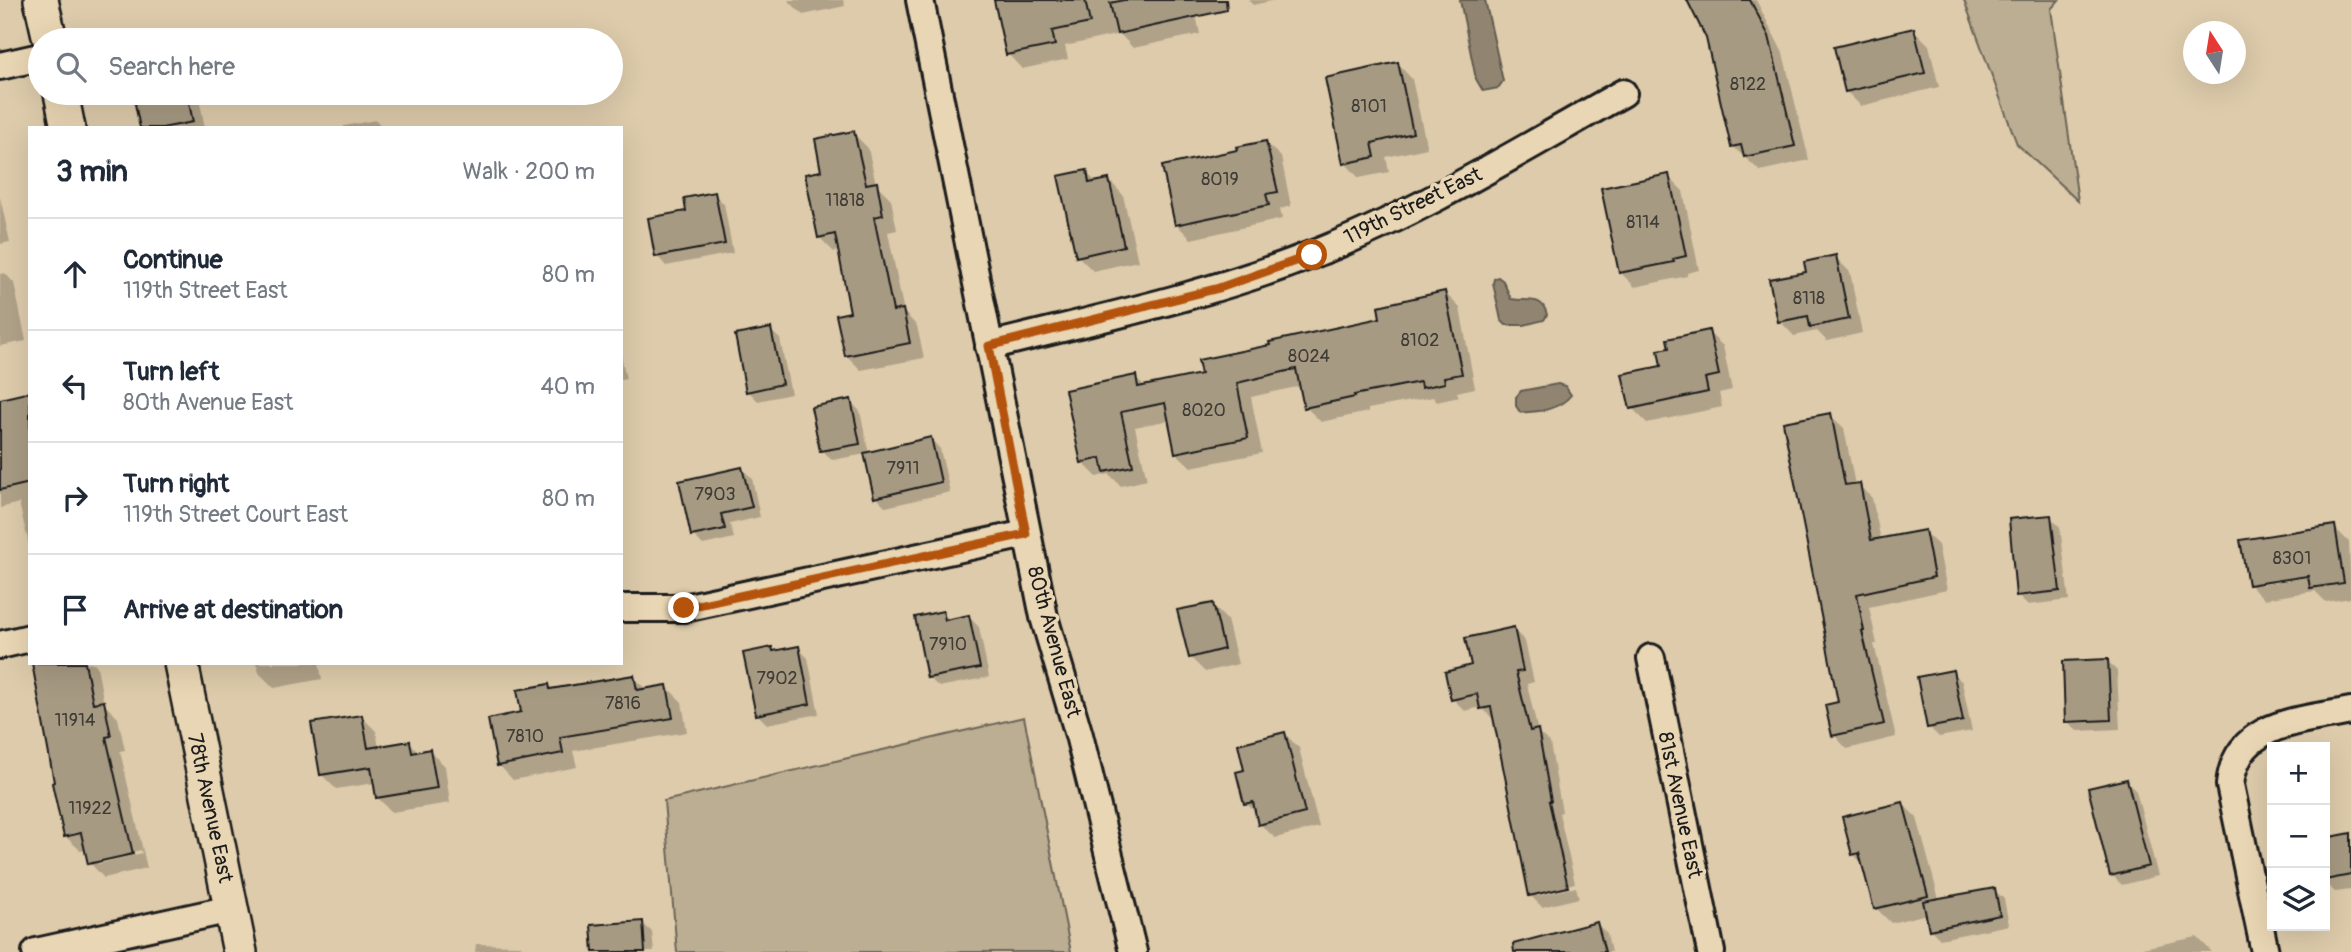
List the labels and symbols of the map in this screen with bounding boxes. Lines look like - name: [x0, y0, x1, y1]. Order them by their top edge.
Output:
- north arrow: [2183, 21, 2246, 84]
- house number: 8122: [1730, 73, 1766, 96]
- house number: 8101: [1351, 95, 1387, 118]
- street label: 119th Street East: [1340, 161, 1487, 251]
- house number: 8019: [1201, 168, 1239, 191]
- house number: 11818: [825, 189, 865, 212]
- house number: 8114: [1626, 211, 1660, 234]
- route start: [1296, 239, 1327, 270]
- house number: 8118: [1793, 287, 1825, 310]
- house number: 8102: [1401, 329, 1439, 352]
- house number: 8024: [1288, 345, 1330, 368]
- house number: 8020: [1182, 399, 1226, 422]
- house number: 7911: [887, 457, 919, 480]
- house number: 7903: [694, 483, 736, 506]
- house number: 8301: [2273, 547, 2311, 570]
- street label: 80th Avenue East: [1021, 563, 1087, 721]
- route end: [668, 592, 699, 623]
- house number: 7910: [929, 633, 967, 656]
- house number: 7902: [756, 667, 798, 690]
- house number: 7816: [605, 692, 641, 715]
- house number: 11914: [55, 709, 96, 732]
- house number: 7810: [506, 725, 544, 748]
- street label: 81st Avenue East: [1651, 729, 1709, 881]
- street label: 78th Avenue East: [181, 731, 239, 886]
- house number: 11922: [68, 797, 112, 820]

